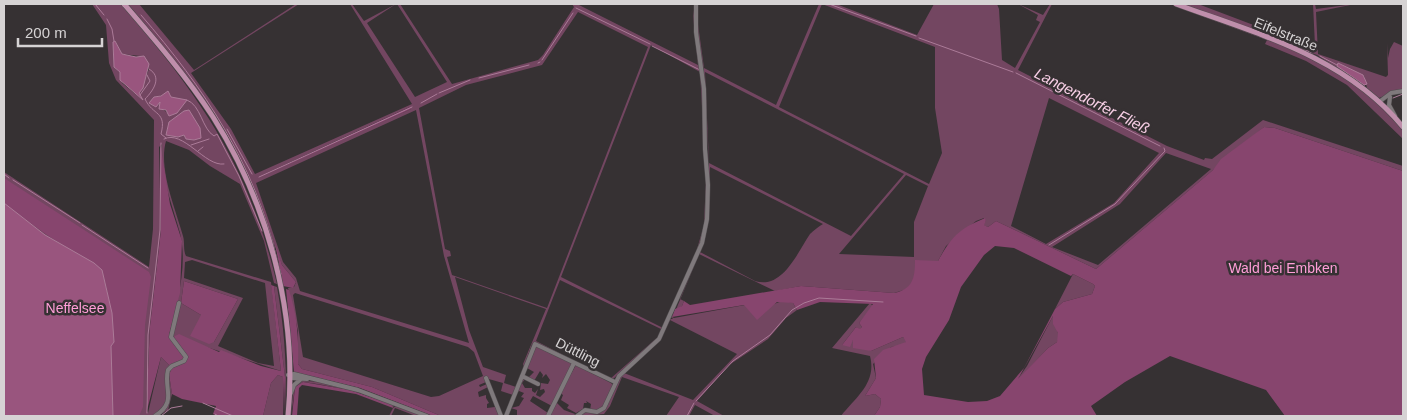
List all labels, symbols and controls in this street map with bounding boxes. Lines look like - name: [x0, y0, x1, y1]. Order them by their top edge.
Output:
- street label: Eifelstraße: [1252, 14, 1320, 54]
- scale bar: [18, 15, 101, 47]
- text: 200 m: [25, 24, 67, 41]
- water label: Langendorfer Fließ: [1032, 64, 1153, 137]
- park label: Wald bei Embken: [1228, 260, 1338, 276]
- park label: Neffelsee: [46, 300, 105, 316]
- street label: Düttling: [553, 334, 603, 370]

